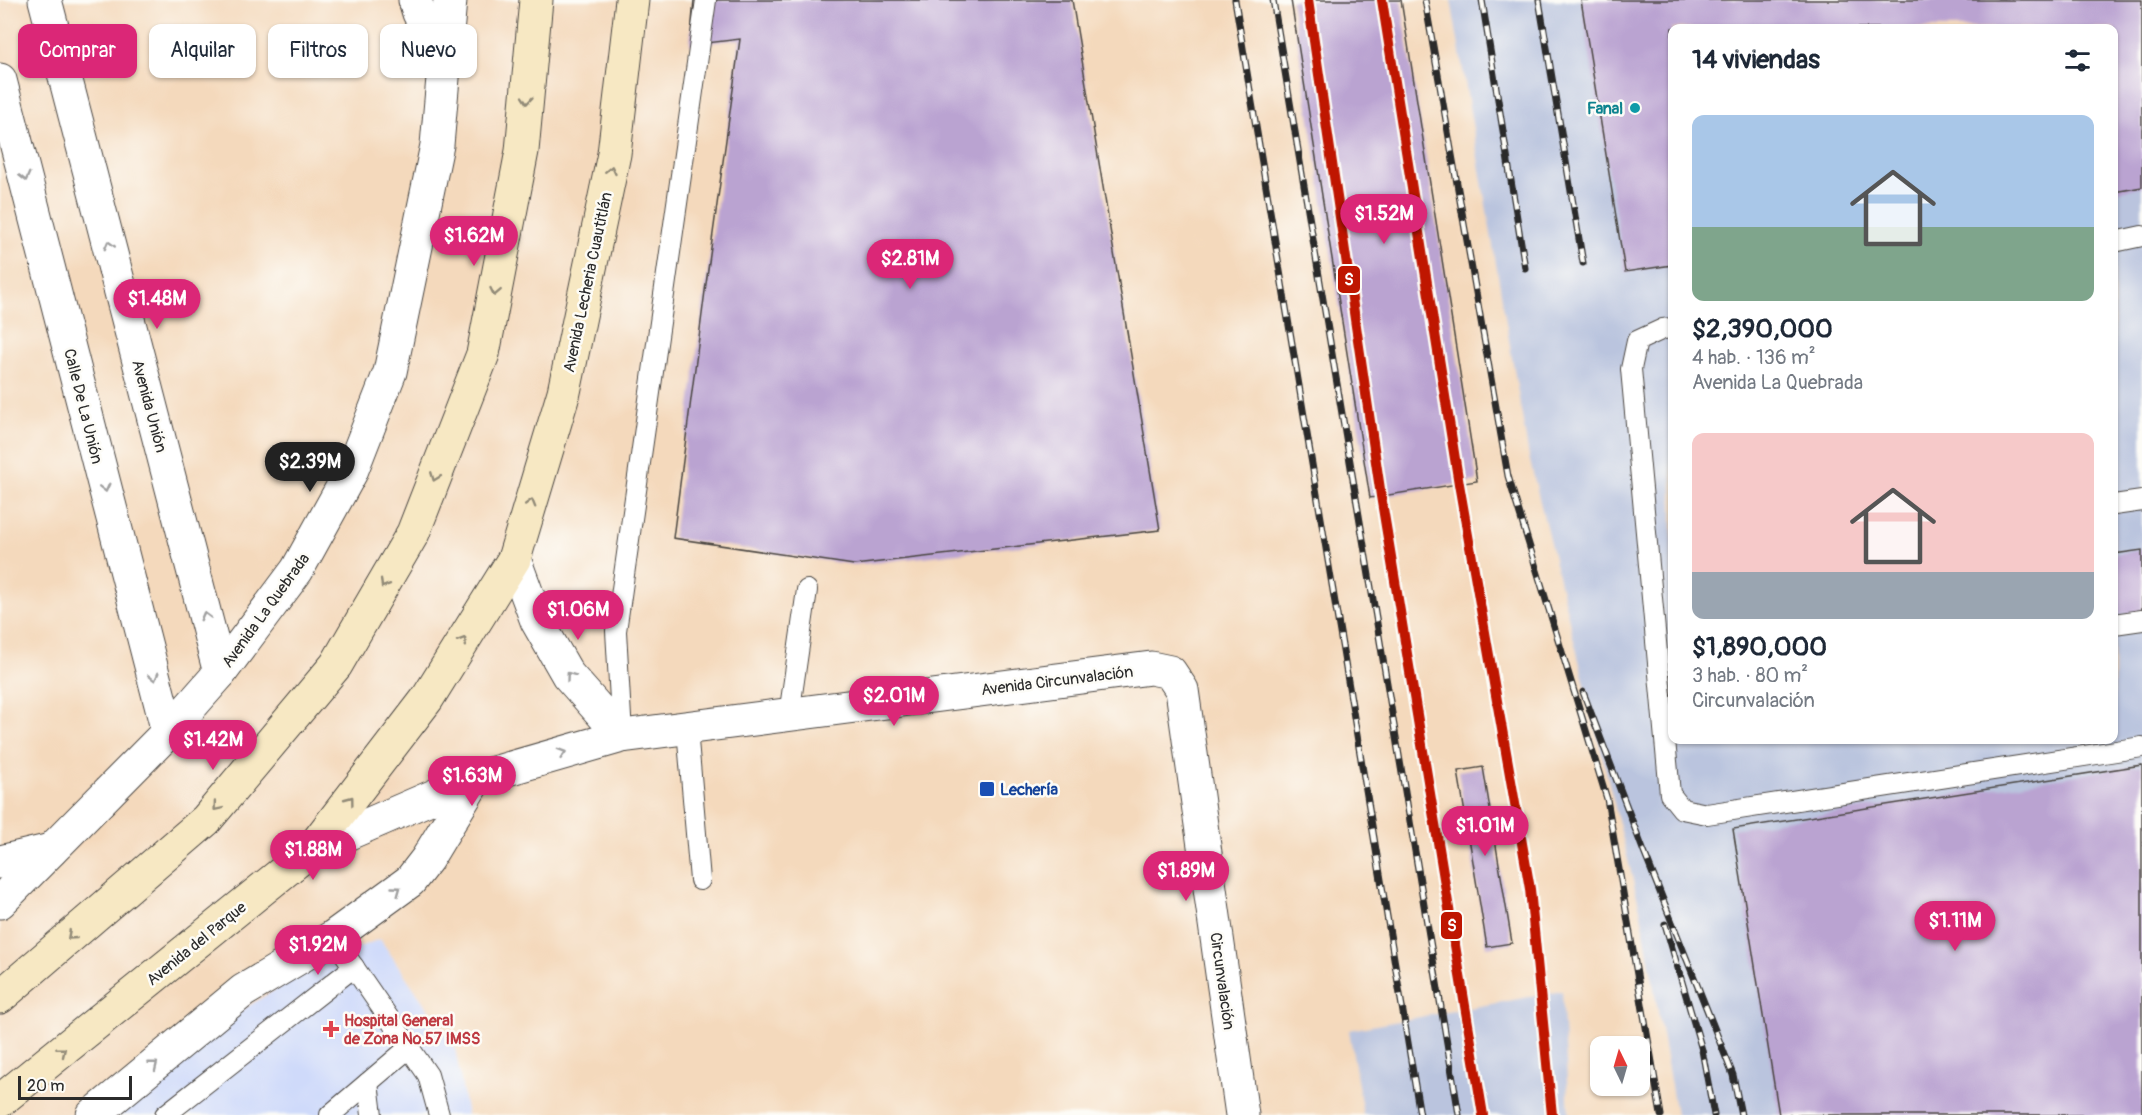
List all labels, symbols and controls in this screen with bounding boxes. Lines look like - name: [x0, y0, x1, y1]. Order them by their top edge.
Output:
- chip: Comprar: [18, 24, 137, 78]
- chip: Alquilar: [149, 24, 256, 78]
- chip: Filtros: [268, 24, 368, 78]
- chip: Nuevo: [380, 24, 477, 78]
- text: 14 viviendas: [1692, 44, 1820, 76]
- icon: filters: [2061, 44, 2094, 77]
- one-way arrow: [521, 95, 534, 105]
- place label: Fanal: [1587, 99, 1623, 119]
- marker: Fanal: [1628, 101, 1642, 115]
- icon: home: [1839, 154, 1947, 262]
- one-way arrow: [604, 166, 617, 176]
- one-way arrow: [18, 171, 30, 182]
- street label: Avenida Lecheria Cuautitlán: [559, 190, 617, 374]
- pin: $1.52M: [1335, 194, 1433, 245]
- text: $1.52M: [1354, 201, 1414, 226]
- pin: $1.62M: [425, 216, 523, 267]
- text: $1.62M: [444, 223, 504, 248]
- pin: $2.81M: [861, 239, 959, 290]
- one-way arrow: [103, 240, 116, 250]
- text: $2.81M: [881, 246, 939, 271]
- line badge: S: [1337, 265, 1361, 294]
- text: S: [1344, 270, 1354, 290]
- pin: $1.48M: [108, 279, 206, 330]
- text: $1.48M: [127, 286, 187, 311]
- one-way arrow: [489, 287, 502, 297]
- text: $2,390,000: [1692, 313, 1833, 345]
- text: 4 hab. · 136 m²: [1692, 345, 1816, 370]
- street label: Calle De La Unión: [59, 347, 107, 466]
- street label: Avenida Unión: [127, 358, 171, 455]
- text: Avenida La Quebrada: [1692, 370, 1863, 395]
- pin: $2.39M: [261, 442, 359, 493]
- text: $2.39M: [279, 449, 341, 474]
- one-way arrow: [430, 471, 442, 482]
- icon: home: [1839, 472, 1947, 580]
- one-way arrow: [98, 482, 110, 493]
- one-way arrow: [524, 498, 536, 509]
- street label: Avenida La Quebrada: [218, 549, 314, 672]
- one-way arrow: [379, 578, 391, 588]
- pin: $1.06M: [529, 590, 627, 641]
- text: $1.06M: [547, 597, 609, 622]
- one-way arrow: [200, 611, 212, 622]
- text: $1,890,000: [1692, 631, 1827, 663]
- one-way arrow: [455, 637, 467, 647]
- street label: Avenida Circunvalación: [980, 662, 1134, 700]
- text: 3 hab. · 80 m²: [1692, 663, 1808, 688]
- one-way arrow: [566, 671, 577, 682]
- one-way arrow: [146, 672, 159, 682]
- pin: $2.01M: [845, 676, 943, 727]
- text: $2.01M: [863, 683, 925, 708]
- text: Circunvalación: [1692, 688, 1815, 713]
- pin: $1.42M: [164, 720, 262, 771]
- text: $1.42M: [183, 727, 243, 752]
- one-way arrow: [556, 748, 567, 760]
- pin: $1.63M: [423, 756, 521, 807]
- text: $1.63M: [442, 763, 502, 788]
- marker: Lechería: [978, 780, 996, 798]
- place label: Lechería: [1000, 780, 1059, 800]
- one-way arrow: [342, 795, 353, 806]
- one-way arrow: [213, 800, 224, 811]
- pin: $1.01M: [1436, 806, 1534, 857]
- text: $1.01M: [1456, 813, 1514, 838]
- pin: $1.88M: [264, 830, 362, 881]
- text: $1.88M: [284, 837, 342, 862]
- pin: $1.89M: [1137, 851, 1235, 902]
- text: $1.89M: [1157, 858, 1215, 883]
- one-way arrow: [391, 886, 402, 897]
- street label: Avenida del Parque: [143, 897, 251, 990]
- pin: $1.11M: [1906, 901, 2004, 952]
- text: $1.11M: [1928, 908, 1982, 933]
- line badge: S: [1440, 911, 1463, 940]
- text: S: [1447, 916, 1457, 936]
- pin: $1.92M: [269, 925, 367, 976]
- one-way arrow: [67, 928, 78, 939]
- street label: Circunvalación: [1205, 931, 1239, 1031]
- text: $1.92M: [289, 932, 347, 957]
- place label: Hospital General de Zona No.57 IMSS: [344, 1011, 480, 1049]
- marker: Hospital General de Zona No.57 IMSS: [322, 1020, 340, 1038]
- north arrow: [1590, 1036, 1650, 1096]
- map controls: [1590, 1036, 1650, 1096]
- one-way arrow: [55, 1048, 66, 1059]
- one-way arrow: [147, 1061, 158, 1072]
- scale bar: [18, 1073, 132, 1100]
- text: 20 m: [27, 1076, 65, 1096]

